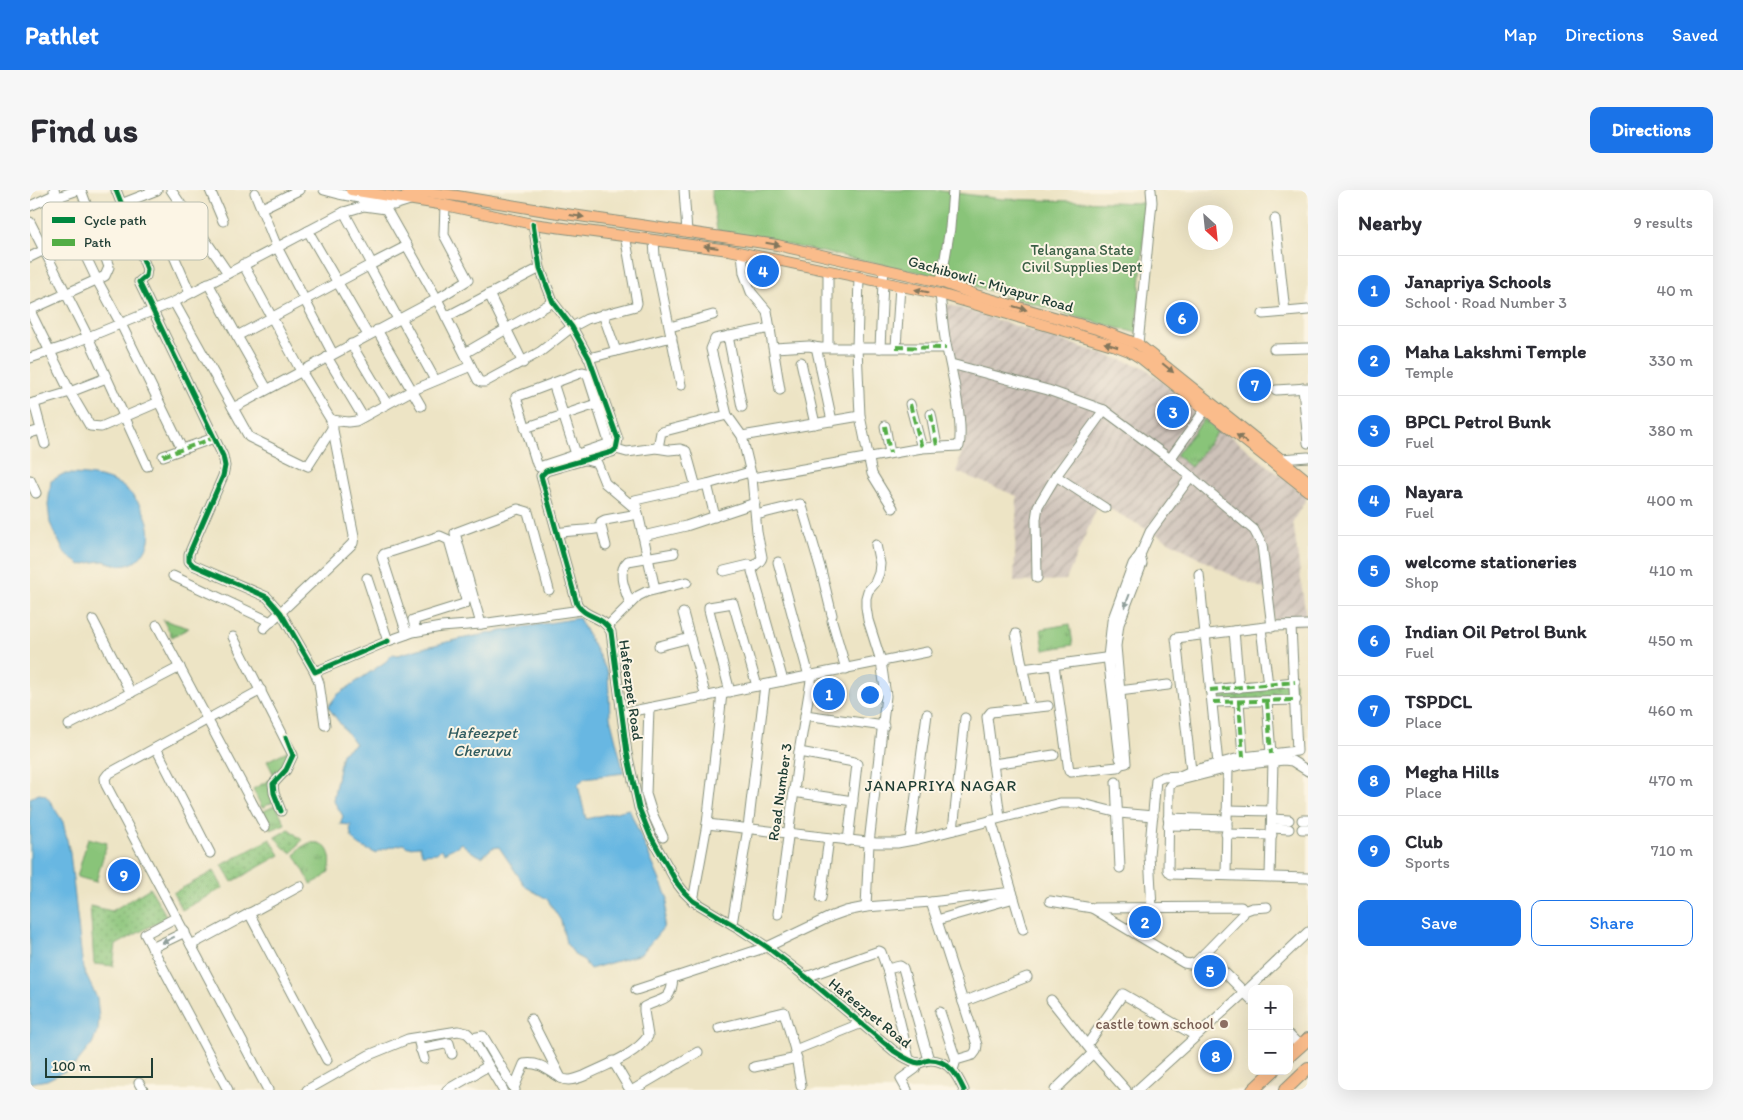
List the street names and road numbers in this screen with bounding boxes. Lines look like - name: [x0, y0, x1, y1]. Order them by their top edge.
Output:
- street label: Gachibowli - Miyapur Road: [906, 252, 1077, 316]
- street label: Hafeezpet Road: [615, 638, 647, 742]
- street label: Road Number 3: [764, 742, 796, 842]
- street label: Hafeezpet Road: [825, 974, 915, 1052]

